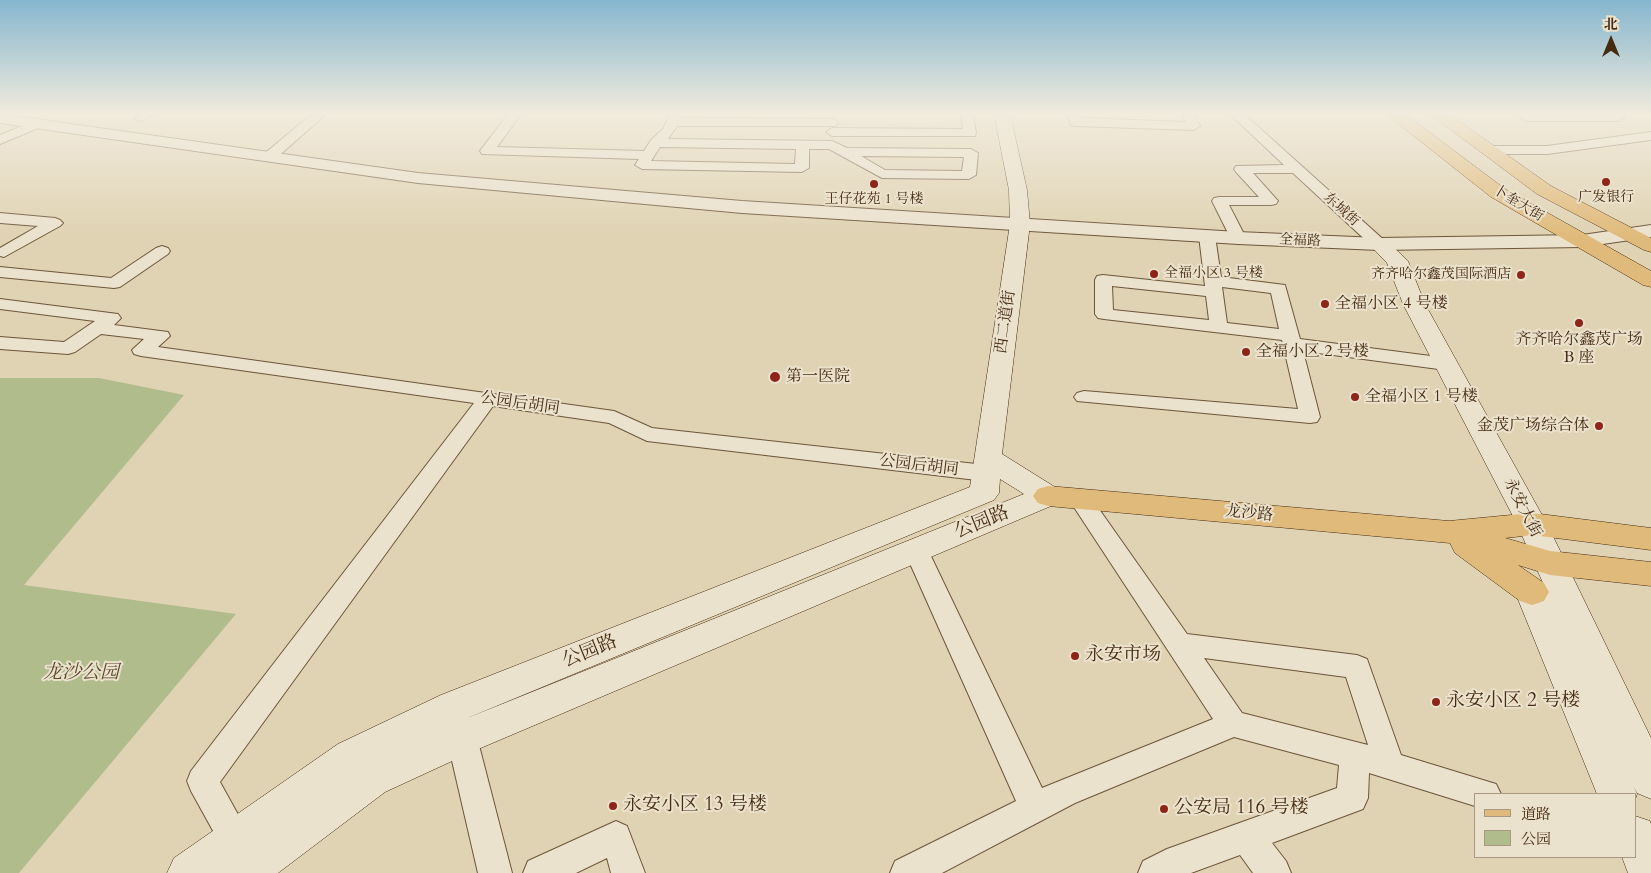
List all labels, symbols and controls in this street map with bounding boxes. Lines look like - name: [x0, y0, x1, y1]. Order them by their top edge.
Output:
- north arrow: [1586, 15, 1636, 65]
- text: 北: [1604, 15, 1618, 34]
- marker: 广发银行: [1600, 176, 1612, 188]
- marker: 王仔花苑 1 号楼: [868, 178, 880, 190]
- street label: 卜奎大街: [1490, 182, 1546, 226]
- street label: 东城街: [1320, 190, 1362, 230]
- place label: 广发银行: [1578, 190, 1634, 206]
- place label: 王仔花苑 1 号楼: [825, 192, 923, 208]
- street label: 全福路: [1279, 232, 1321, 250]
- place label: 全福小区 3 号楼: [1164, 266, 1263, 282]
- place label: 齐齐哈尔鑫茂国际酒店: [1371, 267, 1511, 283]
- marker: 全福小区 3 号楼: [1148, 268, 1160, 280]
- marker: 齐齐哈尔鑫茂国际酒店: [1515, 269, 1527, 281]
- street label: 西二道街: [992, 289, 1020, 355]
- place label: 全福小区 4 号楼: [1335, 294, 1448, 314]
- marker: 全福小区 4 号楼: [1319, 298, 1331, 310]
- marker: 齐齐哈尔鑫茂广场 B 座: [1573, 317, 1585, 329]
- place label: 齐齐哈尔鑫茂广场 B 座: [1515, 330, 1643, 368]
- place label: 全福小区 2 号楼: [1256, 342, 1369, 362]
- marker: 全福小区 2 号楼: [1240, 346, 1252, 358]
- place label: 第一医院: [786, 367, 850, 387]
- marker: 第一医院: [768, 370, 782, 384]
- place label: 全福小区 1 号楼: [1365, 387, 1478, 407]
- street label: 公园后胡同: [479, 389, 561, 419]
- marker: 全福小区 1 号楼: [1349, 391, 1361, 403]
- place label: 金茂广场综合体: [1477, 416, 1589, 436]
- marker: 金茂广场综合体: [1593, 420, 1605, 432]
- street label: 公园后胡同: [878, 452, 960, 480]
- street label: 永安大街: [1499, 475, 1545, 541]
- street label: 公园路: [951, 502, 1013, 544]
- street label: 龙沙路: [1224, 502, 1274, 526]
- street label: 公园路: [559, 631, 621, 673]
- place label: 永安市场: [1085, 645, 1161, 667]
- marker: 永安市场: [1069, 650, 1081, 662]
- park label: 龙沙公园: [43, 663, 119, 685]
- place label: 永安小区 2 号楼: [1446, 691, 1580, 713]
- marker: 永安小区 2 号楼: [1430, 696, 1442, 708]
- legend: [1474, 793, 1636, 858]
- place label: 永安小区 13 号楼: [623, 795, 767, 817]
- place label: 公安局 116 号楼: [1174, 798, 1308, 820]
- marker: 永安小区 13 号楼: [607, 800, 619, 812]
- marker: 公安局 116 号楼: [1158, 803, 1170, 815]
- text: 道路: [1521, 804, 1551, 824]
- text: 公园: [1521, 829, 1551, 849]

